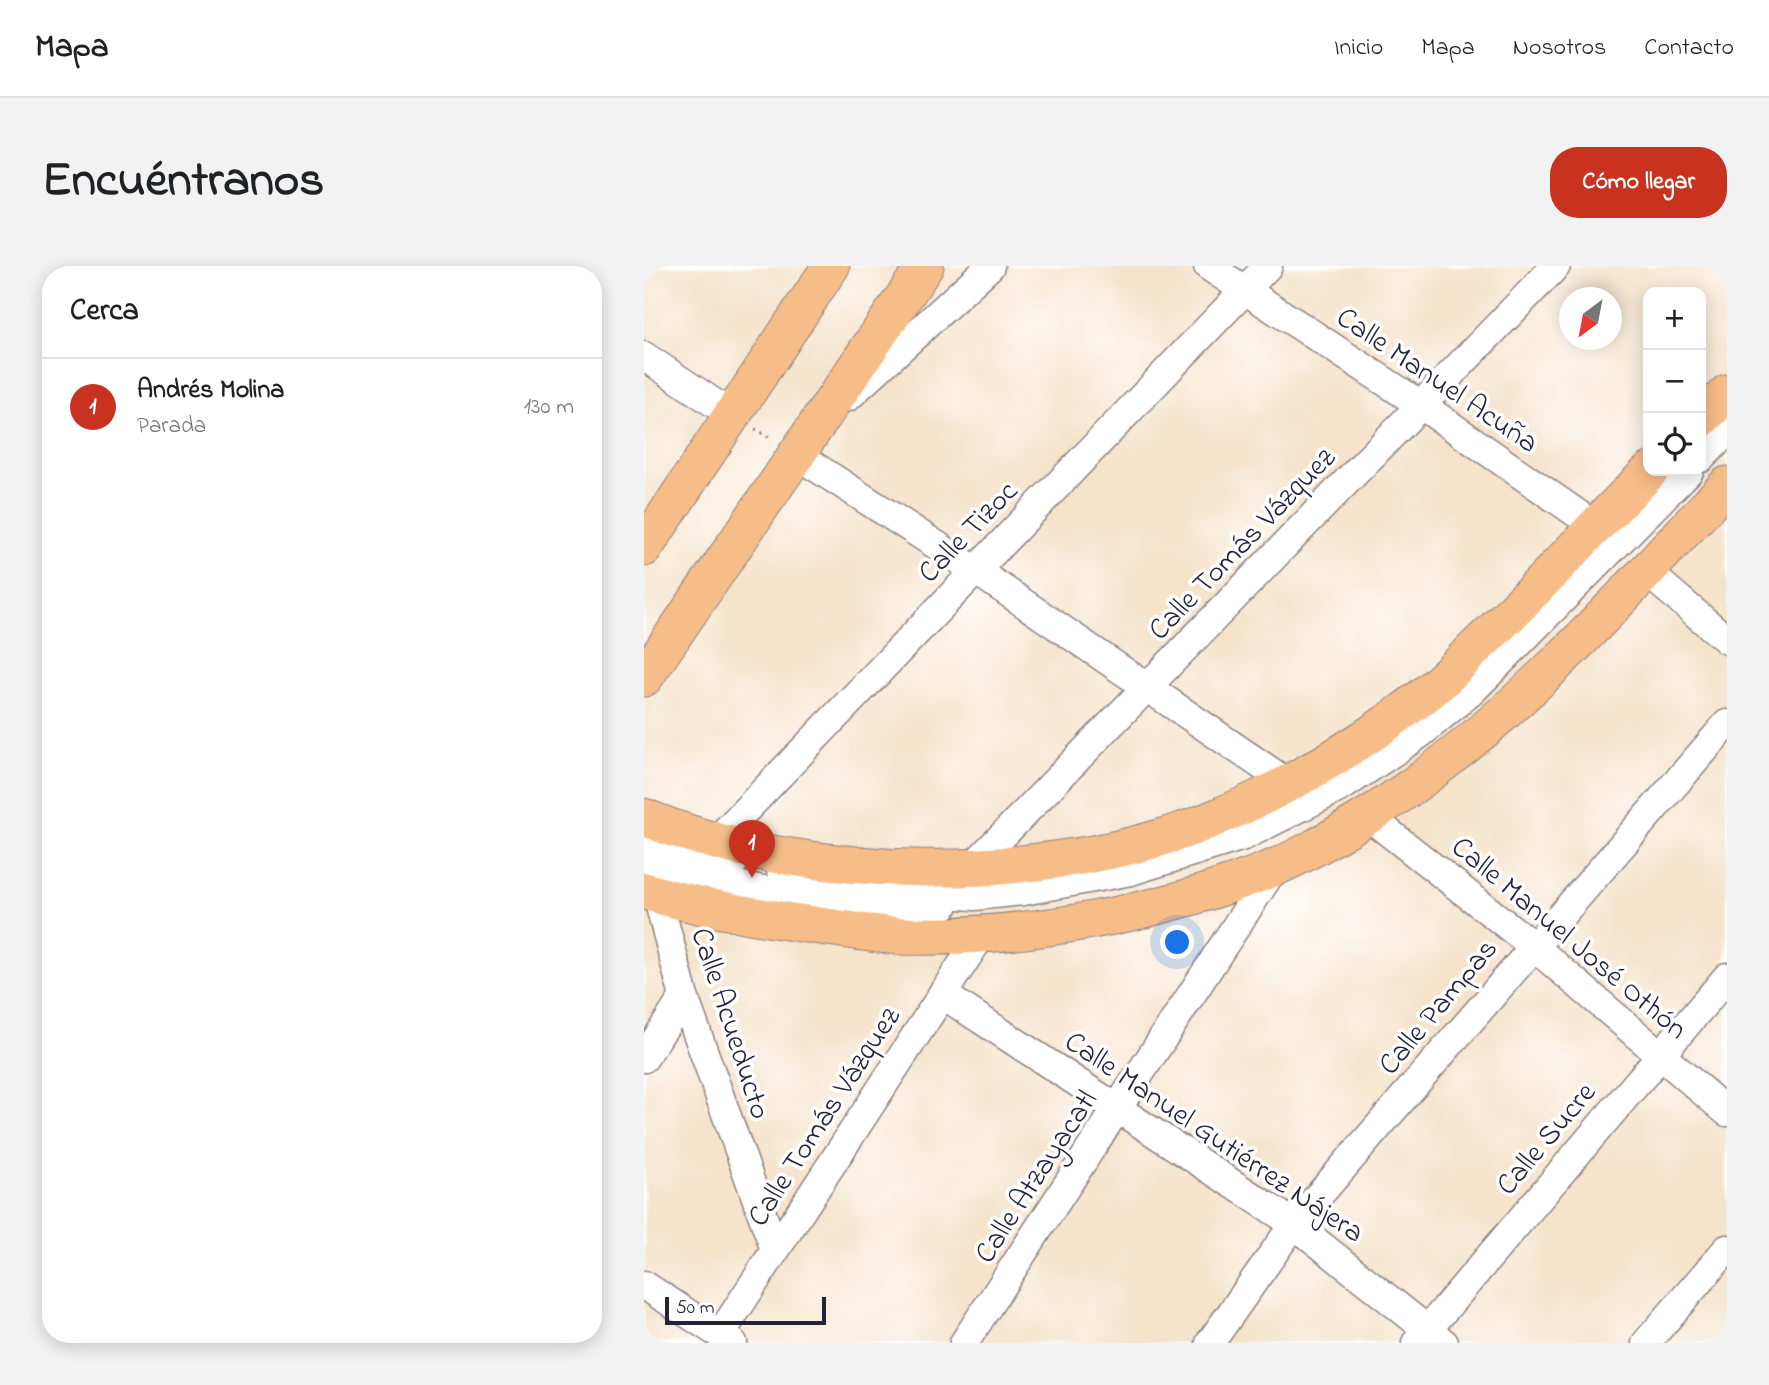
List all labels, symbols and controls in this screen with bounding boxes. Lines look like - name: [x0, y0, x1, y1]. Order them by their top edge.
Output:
- text: Mapa: [35, 24, 109, 72]
- text: Inicio: [1334, 31, 1383, 66]
- text: Mapa: [1421, 31, 1475, 66]
- text: Nosotros: [1513, 31, 1606, 66]
- text: Contacto: [1644, 31, 1734, 66]
- text: Encuéntranos: [42, 146, 324, 218]
- button: Cómo llegar: [1550, 147, 1727, 218]
- north arrow: [1559, 287, 1622, 350]
- map controls: [1643, 287, 1706, 476]
- button: +: [1643, 287, 1706, 350]
- text: Cerca: [70, 290, 139, 334]
- street label: Calle Manuel Acuña: [1326, 297, 1546, 466]
- button: −: [1643, 350, 1706, 413]
- text: Andrés Molina: [137, 372, 284, 410]
- text: 1: [89, 391, 97, 424]
- text: 130 m: [524, 391, 574, 424]
- text: Parada: [137, 410, 206, 443]
- button: locate: [1643, 413, 1706, 476]
- street label: Calle Tomás Vázquez: [1139, 438, 1347, 652]
- street label: Calle Tizoc: [909, 471, 1030, 594]
- pin: 1: [729, 820, 775, 878]
- street label: Calle Manuel José Othón: [1440, 827, 1696, 1052]
- street label: Calle Acueducto: [677, 923, 781, 1125]
- your location: [1160, 925, 1194, 959]
- street label: Calle Pampas: [1369, 930, 1510, 1086]
- street label: Calle Tomás Vázquez: [738, 999, 913, 1236]
- street label: Calle Manuel Gutiérrez Nájera: [1055, 1021, 1372, 1255]
- street label: Calle Sucre: [1487, 1073, 1608, 1206]
- street label: Calle Atzayacatl: [965, 1082, 1110, 1273]
- scale bar: [665, 1294, 826, 1326]
- text: 50 m: [676, 1295, 715, 1322]

